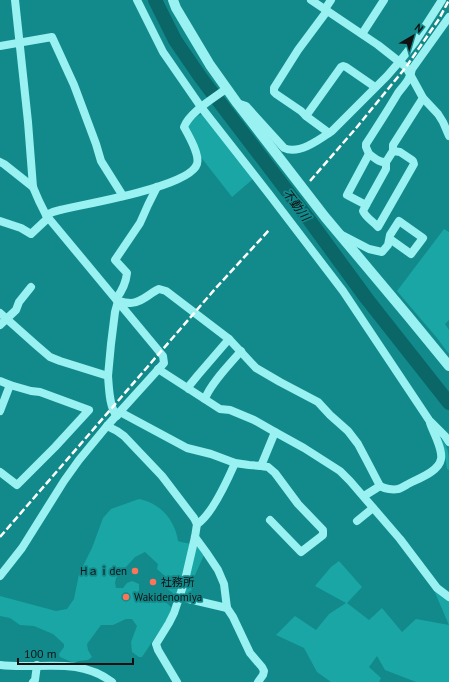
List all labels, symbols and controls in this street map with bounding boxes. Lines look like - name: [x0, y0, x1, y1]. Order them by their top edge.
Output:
- north arrow: [393, 16, 433, 56]
- text: N: [412, 20, 426, 36]
- water label: 不動川: [280, 186, 314, 225]
- place label: Hａｉden: [80, 564, 127, 578]
- marker: Hａｉden: [130, 566, 140, 576]
- place label: 社務所: [161, 575, 195, 589]
- marker: 社務所: [148, 577, 158, 587]
- place label: Wakidenomiya: [134, 590, 202, 604]
- marker: Wakidenomiya: [121, 592, 131, 602]
- scale bar: [18, 640, 133, 666]
- text: 100 m: [24, 646, 57, 661]

